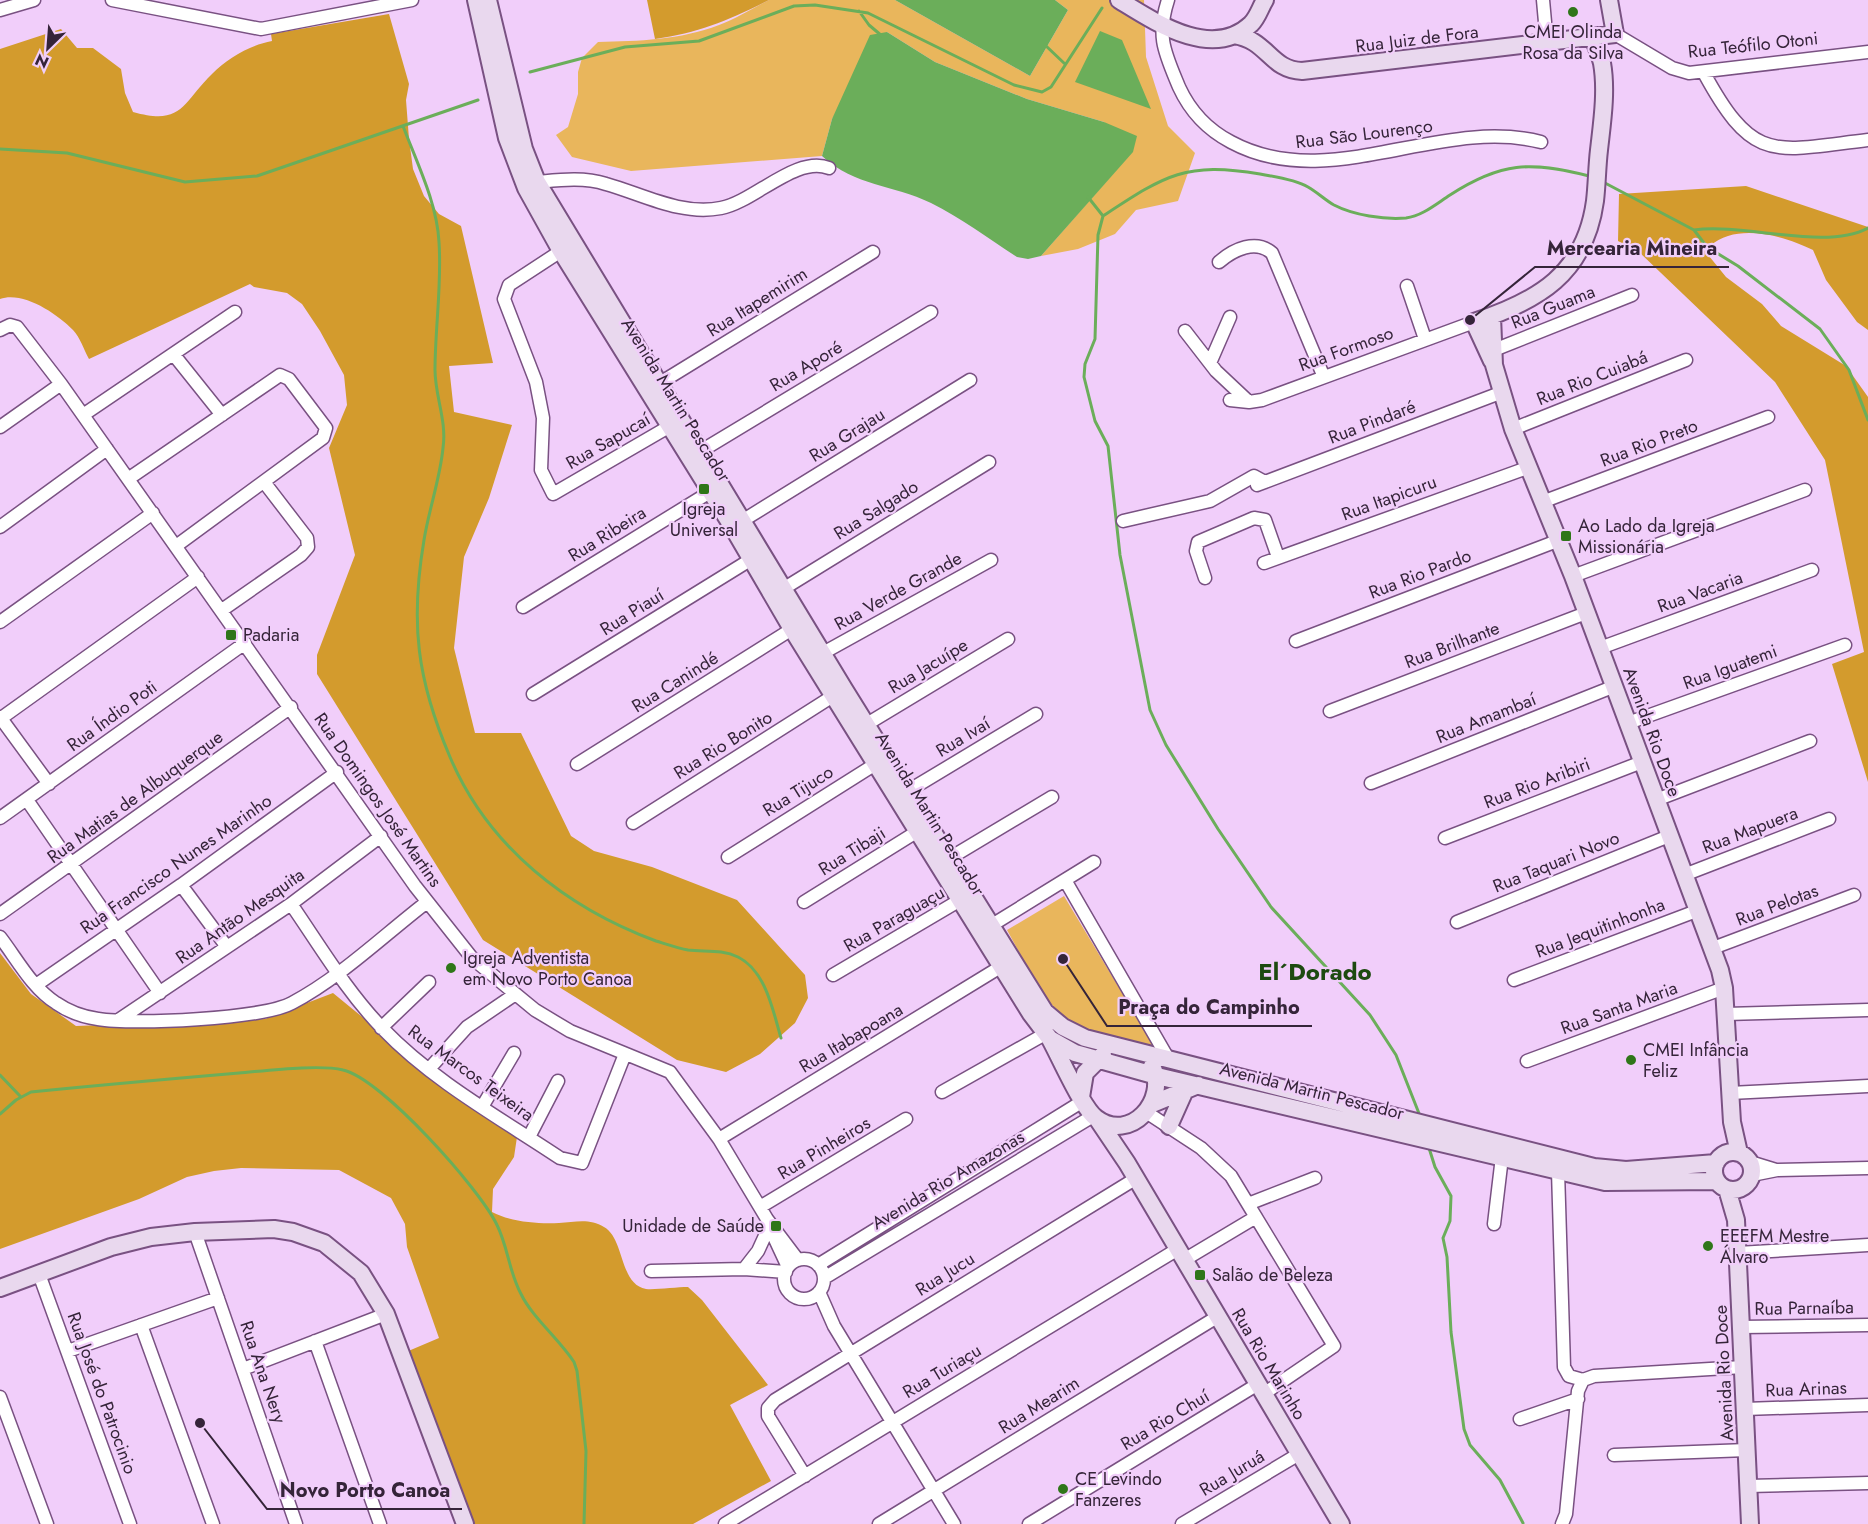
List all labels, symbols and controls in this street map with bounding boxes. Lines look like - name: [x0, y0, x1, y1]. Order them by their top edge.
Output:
- marker: CMEI Olinda Rosa da Silva: [1566, 5, 1580, 19]
- north arrow: [18, 18, 78, 78]
- street label: Rua Juiz de Fora: [1354, 19, 1480, 59]
- place label: CMEI Olinda Rosa da Silva: [1523, 19, 1623, 66]
- street label: Rua Teófilo Otoni: [1687, 25, 1819, 65]
- text: N: [31, 48, 52, 74]
- street label: Rua São Lourenço: [1294, 113, 1434, 155]
- callout: Mercearia Mineira: [1535, 229, 1729, 267]
- text: Mercearia Mineira: [1547, 234, 1717, 263]
- street label: Rua Itapemirim: [702, 261, 812, 343]
- street label: Rua Guama: [1507, 278, 1599, 336]
- street label: Avenida Martin Pescador: [615, 313, 738, 488]
- street label: Rua Formoso: [1295, 320, 1397, 378]
- street label: Rua Aporé: [765, 334, 847, 398]
- street label: Rua Rio Cuiabá: [1533, 344, 1651, 412]
- street label: Rua Pindaré: [1325, 393, 1419, 451]
- street label: Rua Grajau: [804, 401, 890, 469]
- street label: Rua Sapucaí: [561, 406, 656, 476]
- street label: Rua Rio Preto: [1597, 412, 1702, 473]
- street label: Rua Itapicuru: [1338, 469, 1440, 527]
- street label: Rua Salgado: [829, 474, 923, 546]
- marker: Igreja Universal: [697, 482, 711, 496]
- place label: Igreja Universal: [670, 496, 738, 543]
- street label: Rua Ribeira: [563, 500, 651, 568]
- place label: Ao Lado da Igreja Missionária: [1578, 513, 1715, 560]
- marker: Ao Lado da Igreja Missionária: [1559, 529, 1573, 543]
- street label: Rua Rio Pardo: [1365, 542, 1475, 605]
- street label: Rua Verde Grande: [830, 545, 966, 637]
- street label: Rua Vacaria: [1654, 565, 1746, 619]
- street label: Rua Piauí: [595, 581, 670, 642]
- street label: Rua Brilhante: [1401, 615, 1503, 675]
- place label: Padaria: [243, 622, 299, 648]
- marker: Padaria: [224, 628, 238, 642]
- street label: Rua Jacuípe: [883, 632, 973, 700]
- street label: Rua Iguatemi: [1679, 638, 1781, 696]
- street label: Rua Canindé: [627, 645, 723, 719]
- street label: Avenida Rio Doce: [1616, 664, 1688, 800]
- street label: Rua Índio Poti: [62, 674, 162, 758]
- street label: Rua Amambaí: [1432, 686, 1541, 750]
- street label: Rua Rio Bonito: [669, 704, 777, 786]
- street label: Rua Domingos José Martins: [308, 707, 448, 893]
- street label: Rua Ivaí: [931, 710, 996, 763]
- street label: Rua Matias de Albuquerque: [42, 724, 228, 870]
- street label: Avenida Martin Pescador: [869, 727, 992, 902]
- street label: Rua Rio Aribiri: [1480, 751, 1594, 815]
- street label: Rua Tijuco: [758, 759, 839, 823]
- street label: Rua Francisco Nunes Marinho: [75, 788, 277, 940]
- street label: Rua Mapuera: [1698, 800, 1802, 860]
- street label: Rua Tibaji: [813, 820, 891, 882]
- street label: Rua Taquari Novo: [1489, 825, 1623, 899]
- street label: Rua Antão Mesquita: [170, 862, 310, 970]
- street label: Rua Pelotas: [1732, 877, 1822, 933]
- street label: Rua Paraguaçu: [839, 880, 949, 958]
- street label: Rua Jequitinhonha: [1531, 891, 1669, 965]
- place label: Igreja Adventista em Novo Porto Canoa: [463, 945, 632, 992]
- district label: El´Dorado: [1258, 954, 1372, 989]
- marker: Igreja Adventista em Novo Porto Canoa: [444, 961, 458, 975]
- street label: Rua Santa Maria: [1557, 975, 1681, 1041]
- callout: Praça do Campinho: [1107, 988, 1312, 1026]
- text: Praça do Campinho: [1118, 993, 1300, 1022]
- street label: Rua Itabapoana: [794, 997, 908, 1079]
- street label: Rua Marcos Teixeira: [403, 1018, 539, 1128]
- place label: CMEI Infância Feliz: [1643, 1037, 1749, 1084]
- marker: CMEI Infância Feliz: [1624, 1053, 1638, 1067]
- street label: Avenida Martin Pescador: [1217, 1056, 1408, 1127]
- street label: Rua Pinheiros: [773, 1110, 875, 1186]
- street label: Avenida Rio Amazonas: [867, 1124, 1029, 1236]
- place label: Unidade de Saúde: [622, 1213, 764, 1239]
- marker: Unidade de Saúde: [769, 1219, 783, 1233]
- place label: EEEFM Mestre Álvaro: [1720, 1223, 1829, 1270]
- marker: EEEFM Mestre Álvaro: [1701, 1239, 1715, 1253]
- street label: Rua Jucu: [910, 1246, 980, 1302]
- place label: Salão de Beleza: [1212, 1262, 1333, 1288]
- marker: Salão de Beleza: [1193, 1268, 1207, 1282]
- street label: Rua Parnaíba: [1754, 1294, 1854, 1322]
- street label: Rua Rio Marinho: [1225, 1303, 1313, 1425]
- street label: Avenida Rio Doce: [1707, 1304, 1741, 1442]
- street label: Rua José do Patrocinio: [61, 1308, 143, 1478]
- street label: Rua Ana Nery: [233, 1317, 293, 1427]
- street label: Rua Turiaçu: [898, 1337, 986, 1405]
- street label: Rua Mearim: [994, 1370, 1084, 1440]
- street label: Rua Arinas: [1765, 1375, 1847, 1403]
- street label: Rua Rio Chuí: [1116, 1383, 1215, 1457]
- street label: Rua Juruá: [1195, 1443, 1269, 1503]
- place label: CE Levindo Fanzeres: [1075, 1466, 1162, 1513]
- callout: Novo Porto Canoa: [267, 1471, 462, 1509]
- text: Novo Porto Canoa: [280, 1476, 450, 1505]
- marker: CE Levindo Fanzeres: [1056, 1482, 1070, 1496]

